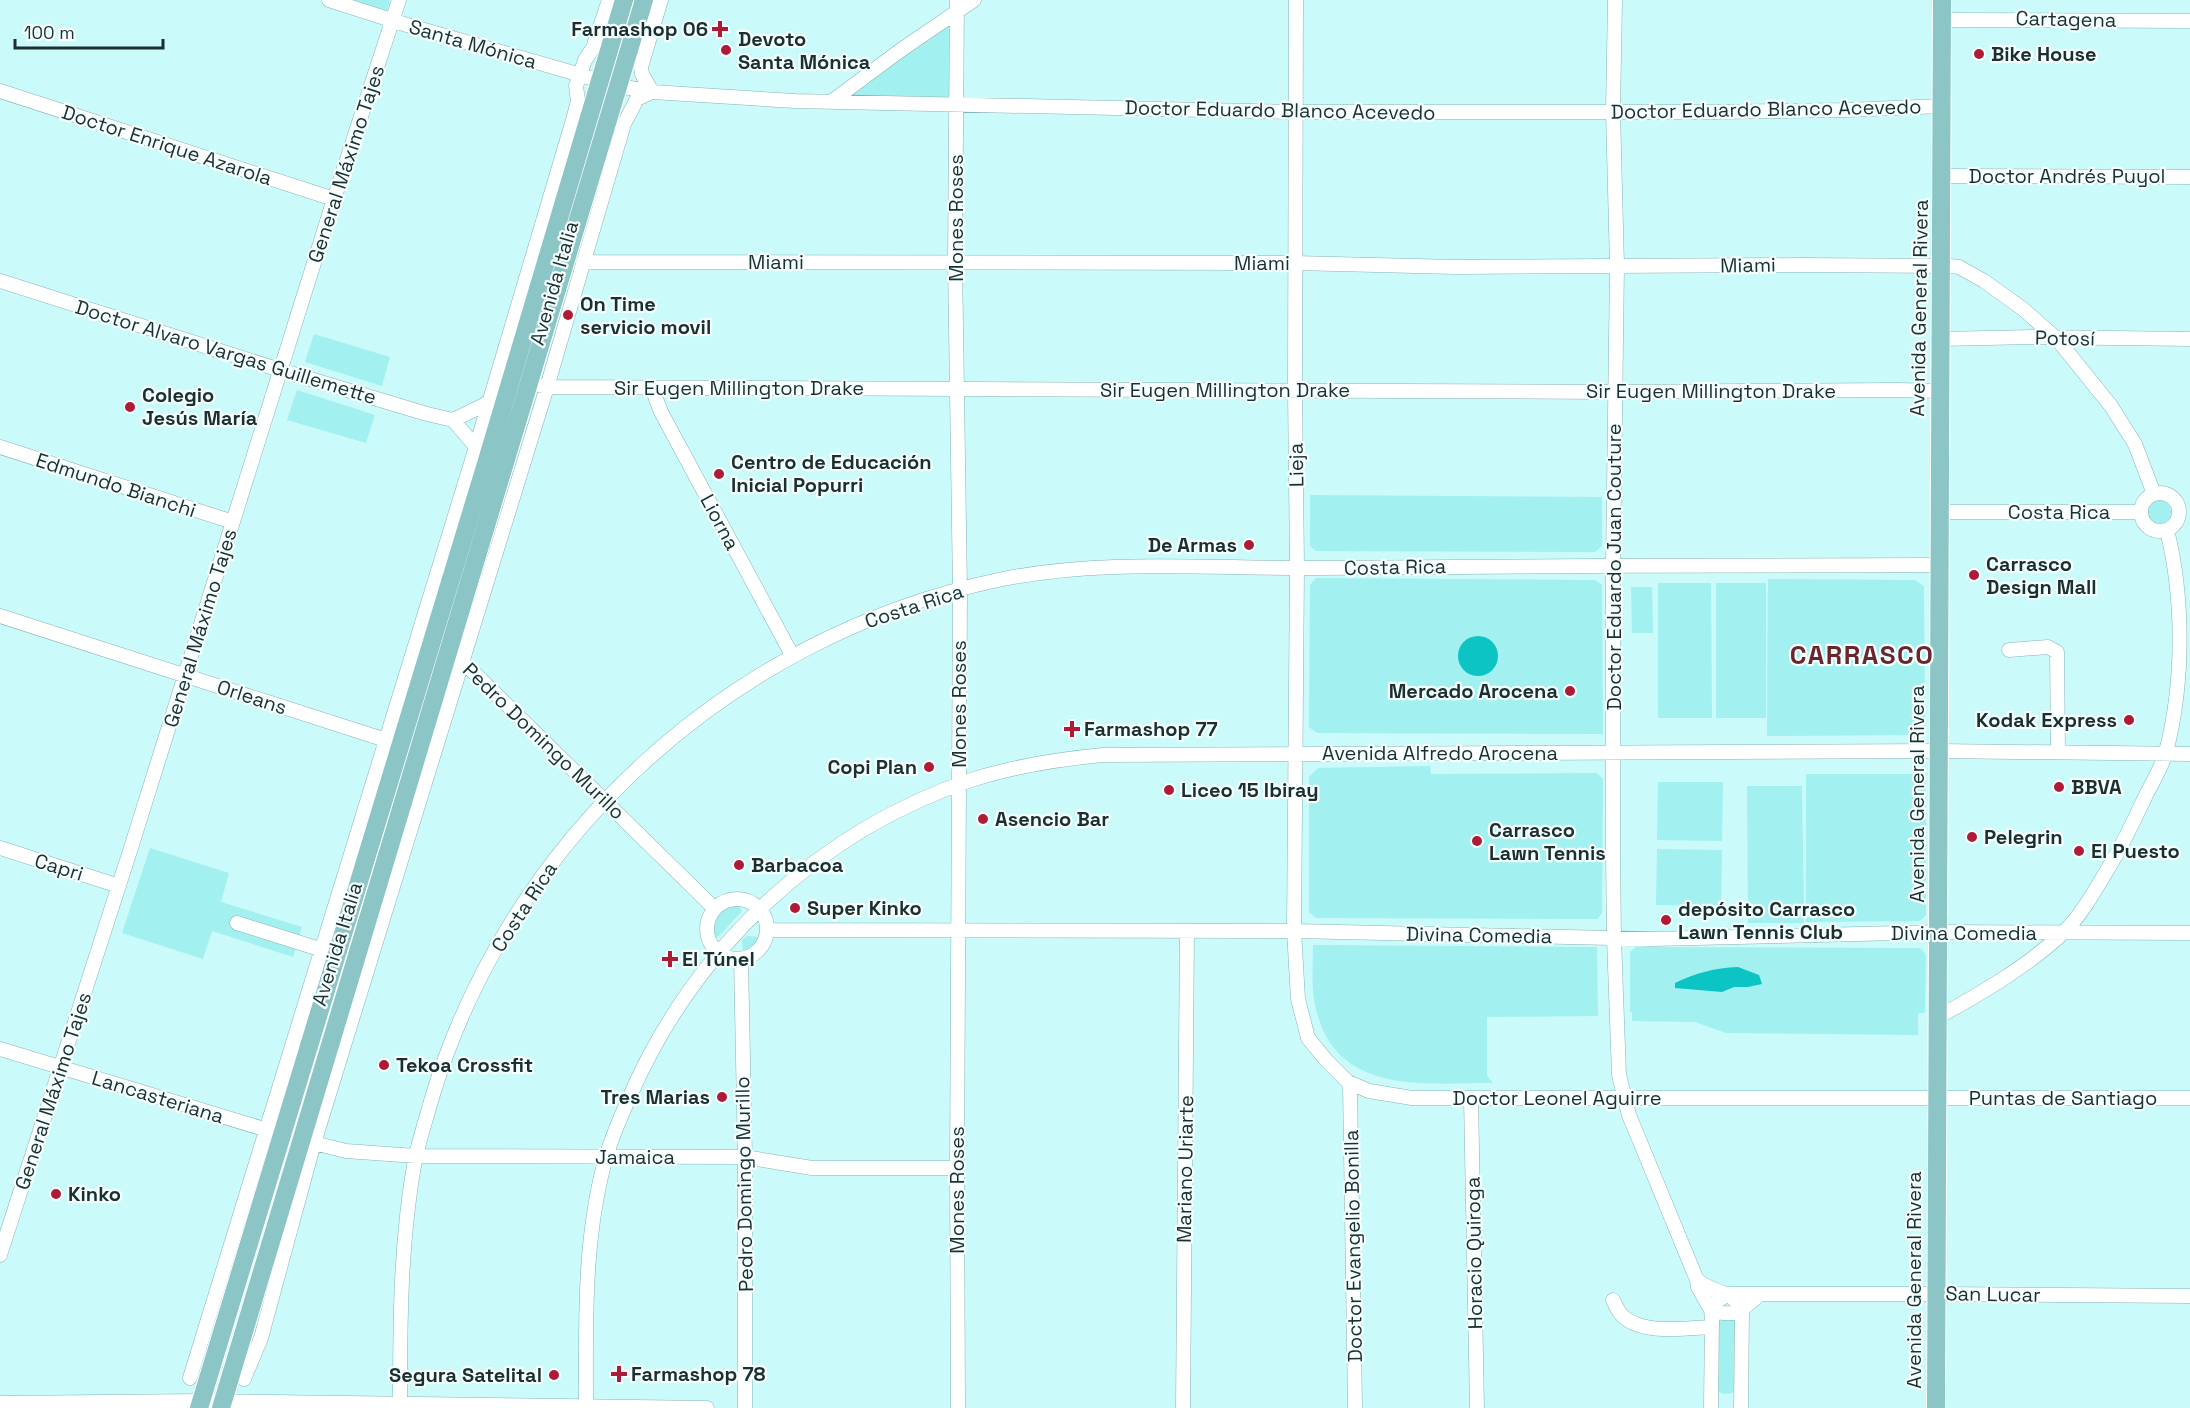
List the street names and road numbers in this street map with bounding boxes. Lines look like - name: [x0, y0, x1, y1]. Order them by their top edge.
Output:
- street label: Cartagena: [2015, 5, 2117, 33]
- street label: Santa Mónica: [406, 13, 540, 75]
- street label: General Máximo Tajes: [302, 62, 390, 266]
- street label: Doctor Eduardo Blanco Acevedo: [1610, 93, 1922, 125]
- street label: Doctor Eduardo Blanco Acevedo: [1124, 94, 1436, 126]
- street label: Doctor Enrique Azarola: [59, 99, 275, 191]
- street label: Mones Roses: [943, 154, 969, 282]
- street label: Doctor Andrés Puyol: [1968, 163, 2166, 189]
- street label: Avenida General Rivera: [1904, 199, 1934, 417]
- street label: Avenida Italia: [524, 218, 584, 348]
- street label: Miami: [748, 249, 804, 275]
- street label: Miami: [1234, 250, 1290, 276]
- street label: Miami: [1720, 252, 1776, 278]
- street label: Doctor Alvaro Vargas Guillemette: [72, 294, 380, 410]
- street label: Potosí: [2035, 324, 2095, 352]
- street label: Sir Eugen Millington Drake: [614, 375, 864, 401]
- street label: Sir Eugen Millington Drake: [1100, 377, 1350, 403]
- street label: Sir Eugen Millington Drake: [1586, 378, 1836, 404]
- street label: Doctor Eduardo Juan Couture: [1601, 424, 1627, 710]
- street label: Lieja: [1283, 443, 1309, 487]
- street label: Edmundo Bianchi: [33, 447, 199, 523]
- street label: Liorna: [695, 490, 745, 554]
- street label: Costa Rica: [2008, 499, 2110, 525]
- street label: General Máximo Tajes: [157, 525, 243, 731]
- street label: Costa Rica: [1344, 553, 1446, 581]
- street label: Costa Rica: [861, 578, 967, 634]
- street label: Mones Roses: [946, 640, 972, 768]
- street label: Pedro Domingo Murillo: [457, 657, 631, 825]
- street label: Orleans: [214, 674, 290, 720]
- street label: Avenida General Rivera: [1904, 685, 1930, 903]
- street label: Avenida Alfredo Arocena: [1322, 740, 1558, 766]
- street label: Capri: [31, 847, 87, 887]
- street label: Costa Rica: [485, 857, 563, 957]
- street label: Avenida Italia: [306, 879, 368, 1009]
- street label: Divina Comedia: [1891, 920, 2037, 946]
- street label: Divina Comedia: [1406, 921, 1552, 949]
- street label: General Máximo Tajes: [9, 989, 97, 1193]
- street label: Lancasteriana: [89, 1065, 227, 1129]
- street label: Pedro Domingo Murillo: [729, 1076, 759, 1292]
- street label: Doctor Leonel Aguirre: [1452, 1085, 1662, 1111]
- street label: Puntas de Santiago: [1969, 1085, 2157, 1111]
- street label: Mariano Uriarte: [1171, 1095, 1199, 1243]
- street label: Mones Roses: [944, 1126, 970, 1254]
- street label: Doctor Evangelio Bonilla: [1338, 1130, 1368, 1362]
- street label: Jamaica: [595, 1144, 675, 1170]
- street label: Avenida General Rivera: [1901, 1171, 1927, 1389]
- street label: Horacio Quiroga: [1460, 1176, 1488, 1330]
- street label: San Lucar: [1945, 1280, 2041, 1308]

